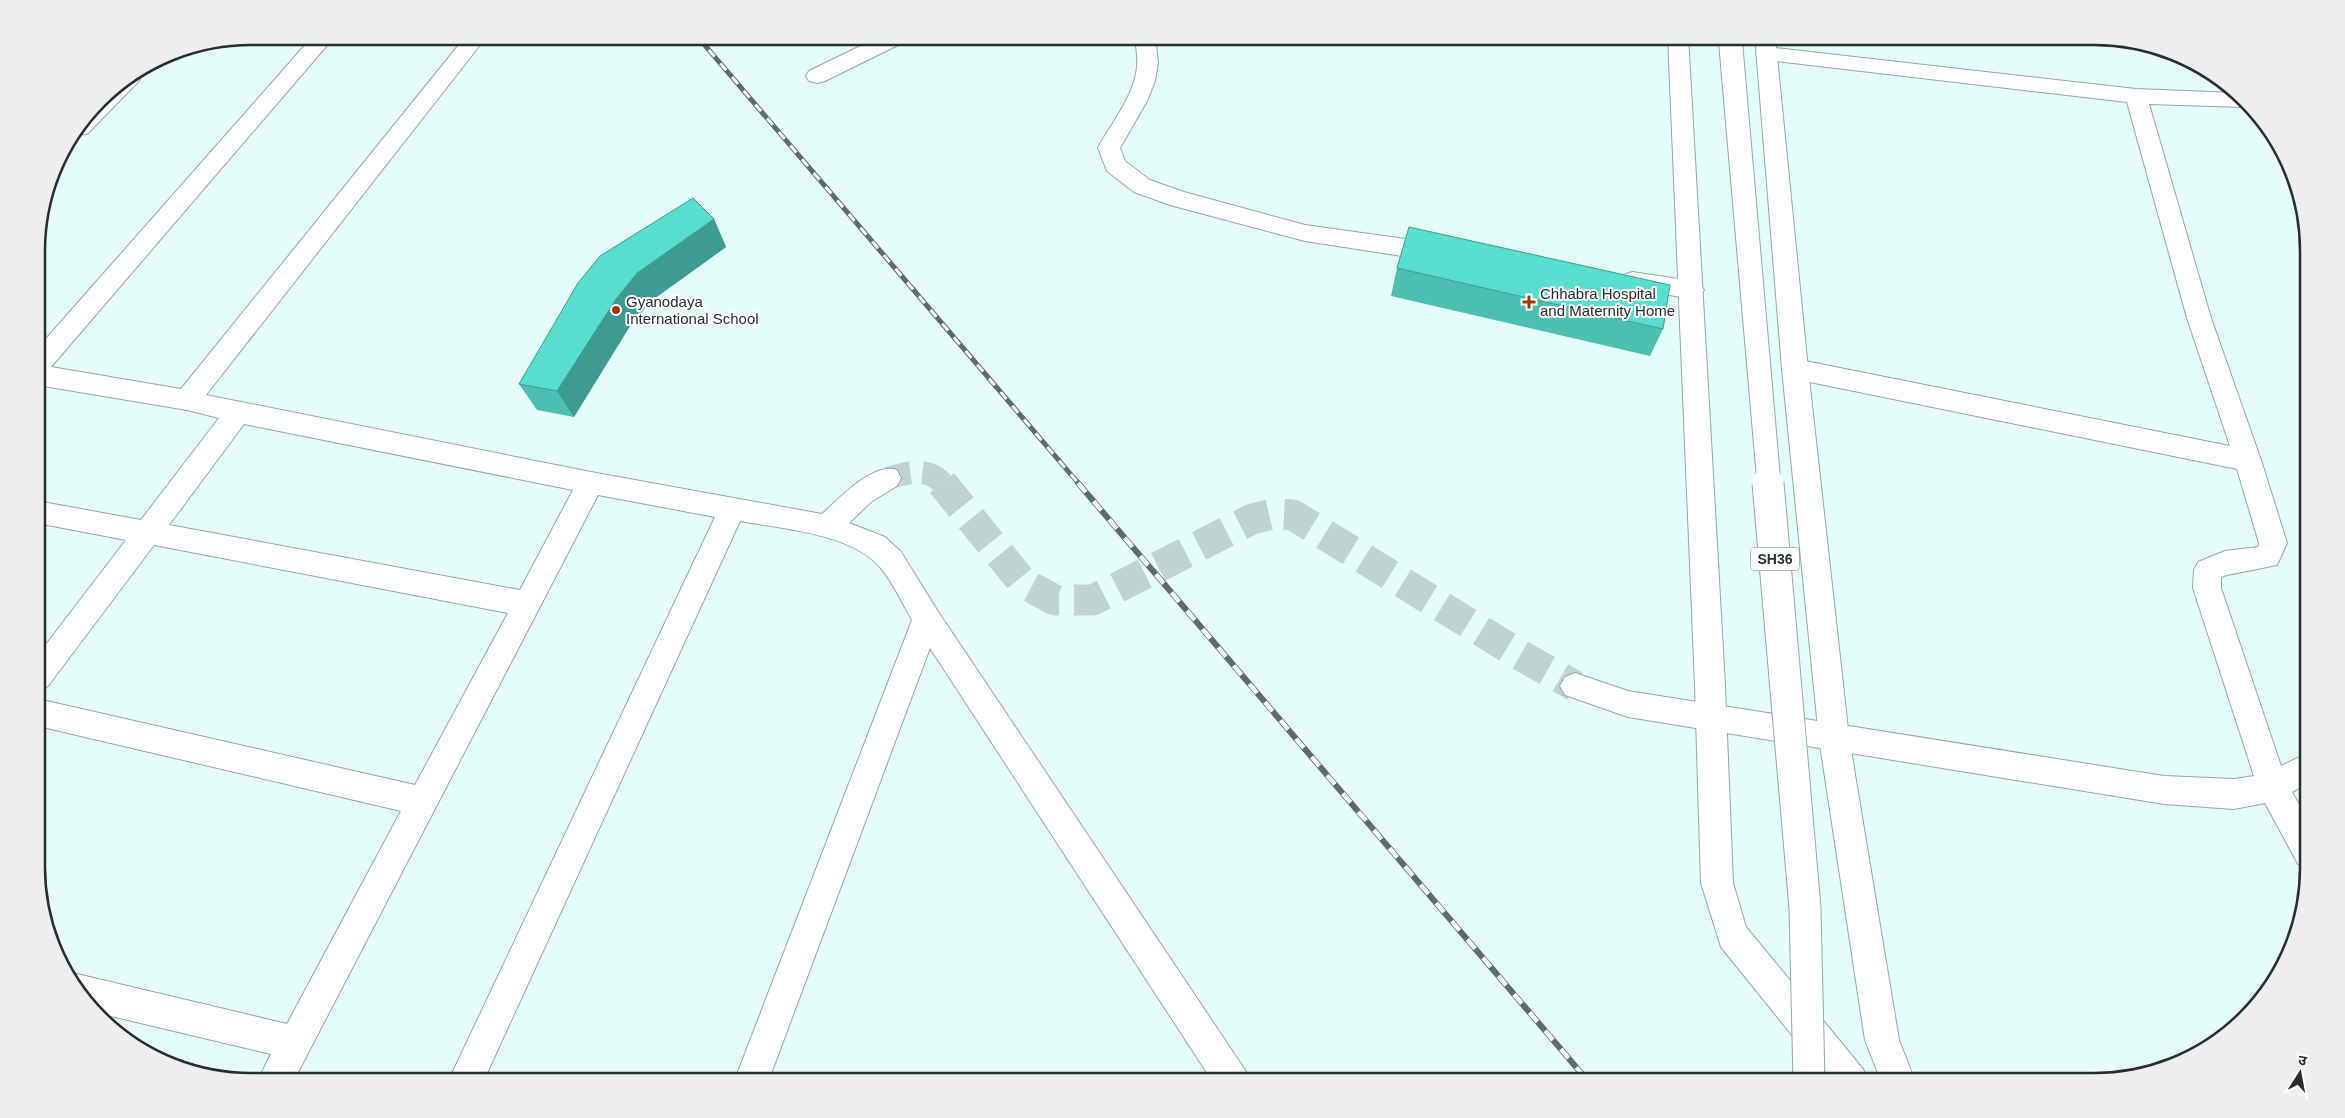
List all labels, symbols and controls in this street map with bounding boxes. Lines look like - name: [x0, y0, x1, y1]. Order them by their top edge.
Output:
- place label: Chhabra Hospital and Maternity Home: [1540, 285, 1675, 319]
- place label: Gyanodaya International School: [626, 293, 759, 327]
- marker: Chhabra Hospital and Maternity Home: [1522, 295, 1536, 309]
- marker: Gyanodaya International School: [610, 304, 622, 316]
- road number: SH36: [1751, 548, 1799, 570]
- north arrow: [2275, 1048, 2325, 1098]
- text: उ: [2297, 1052, 2309, 1069]

